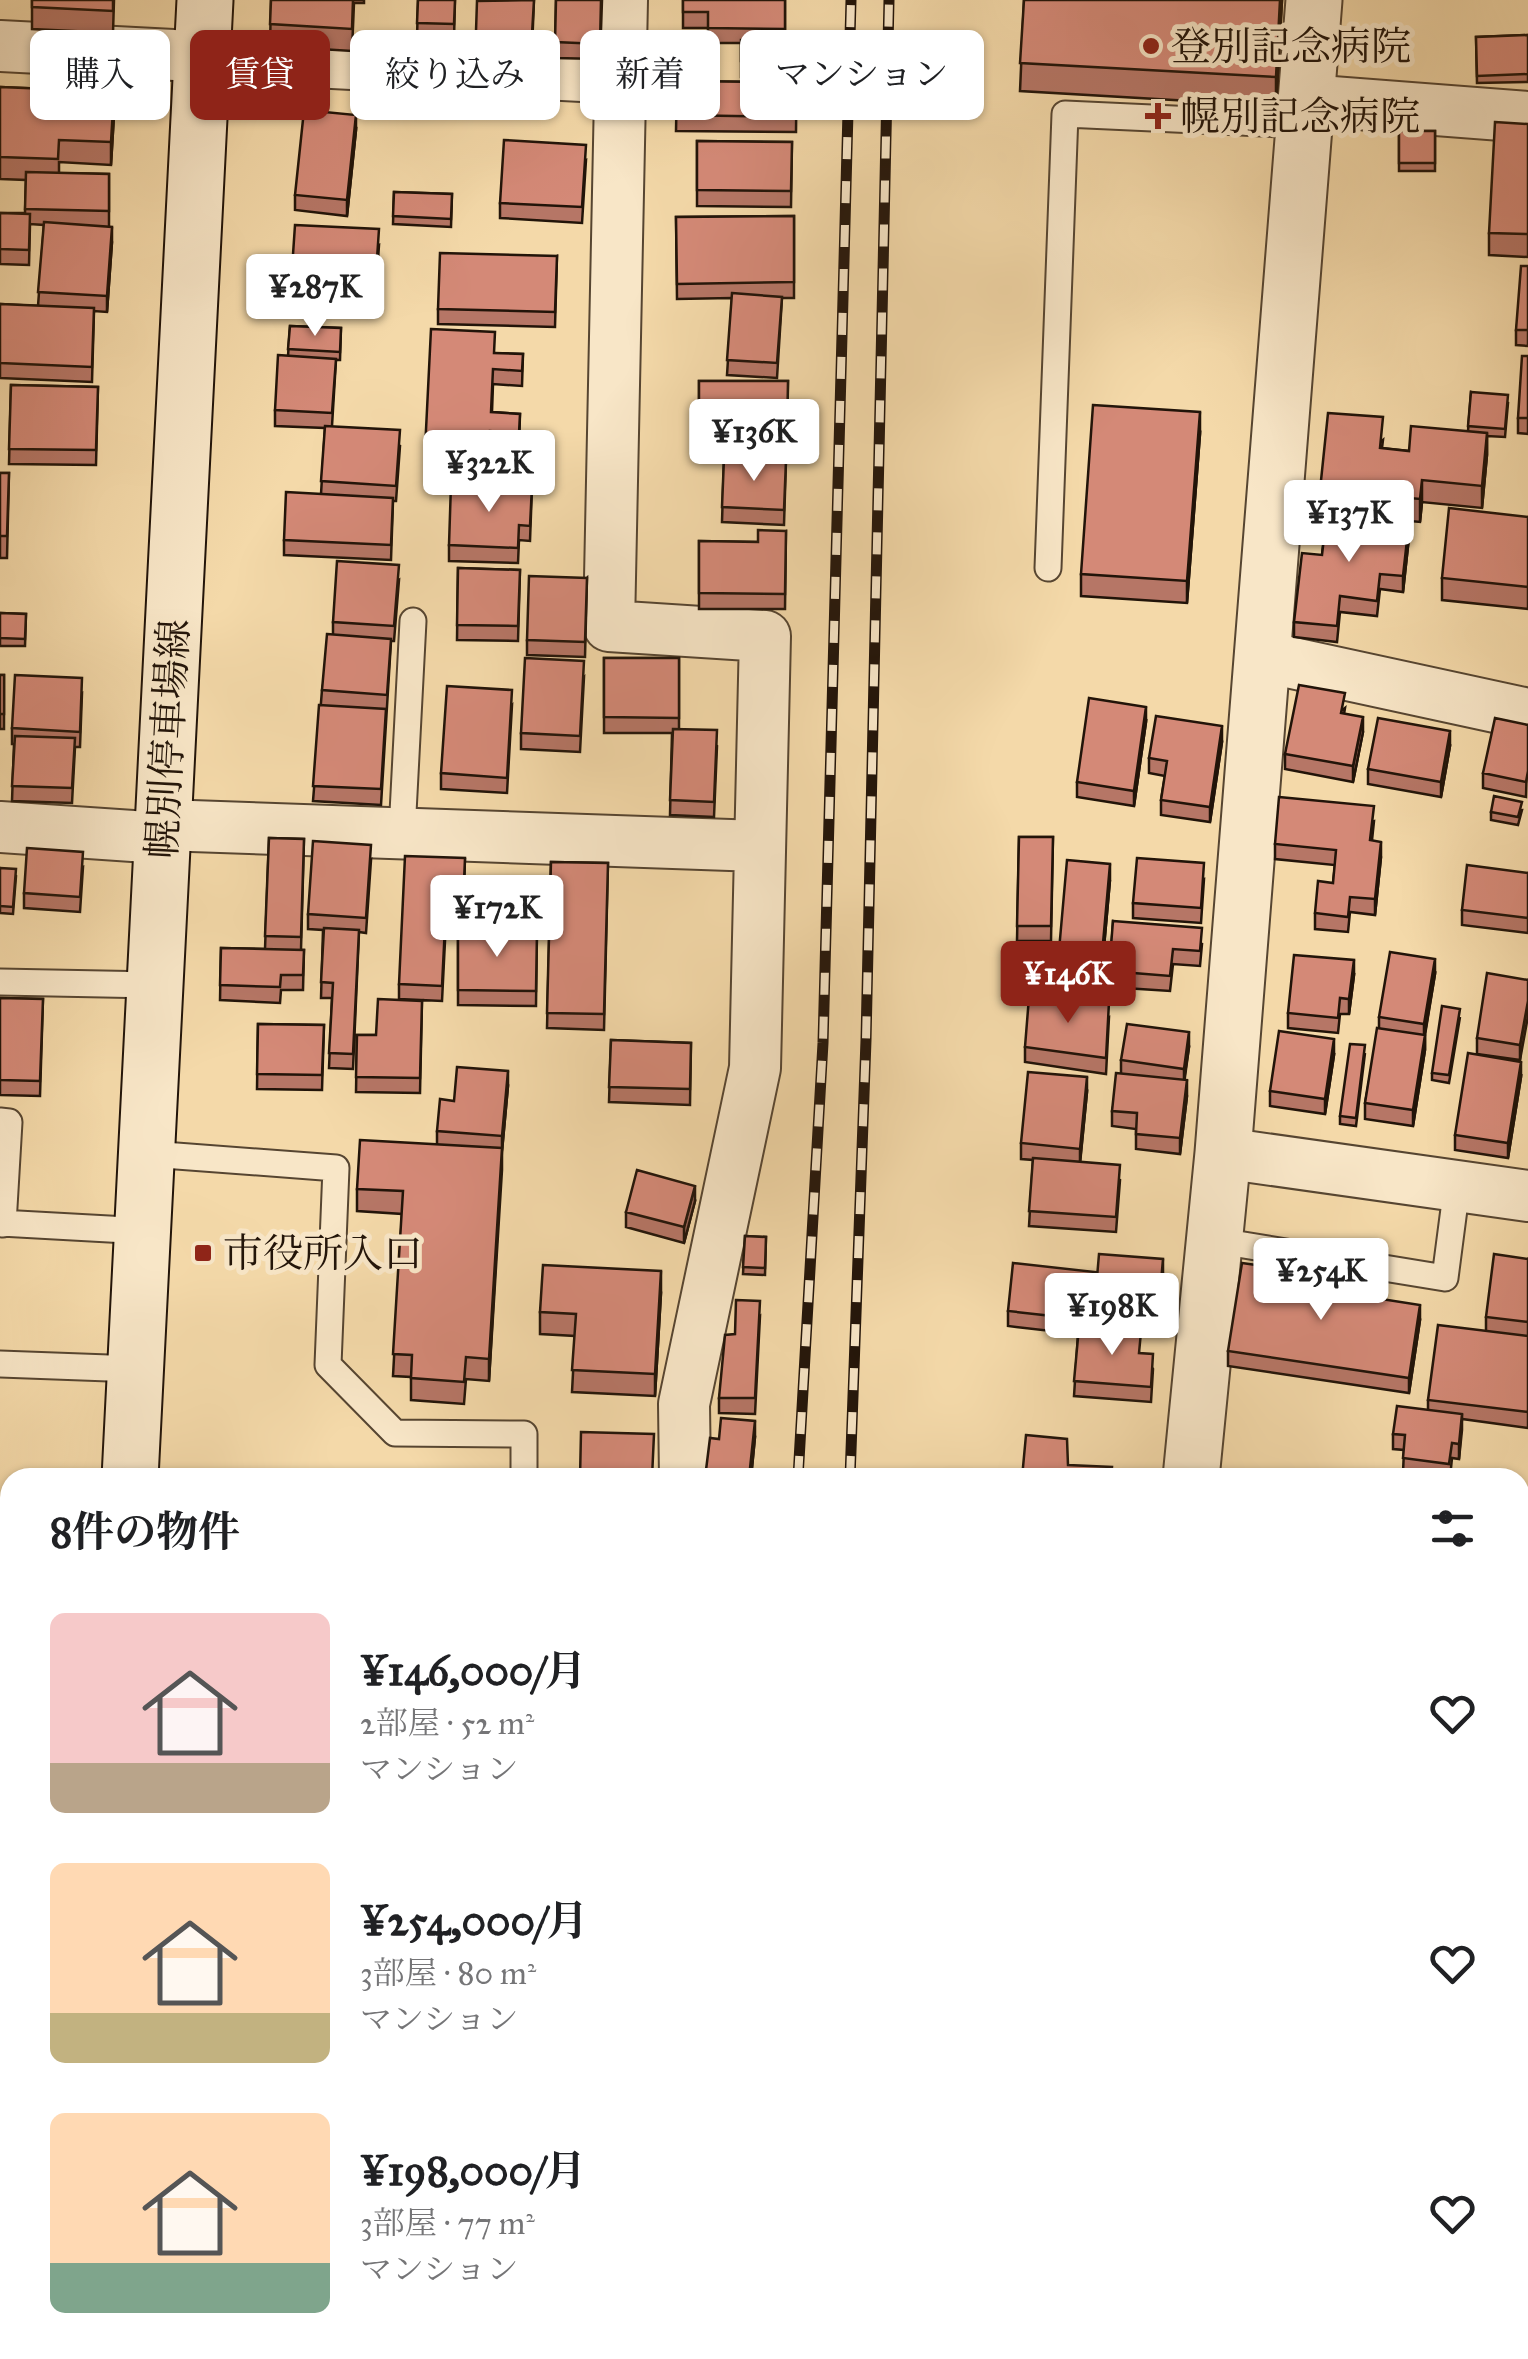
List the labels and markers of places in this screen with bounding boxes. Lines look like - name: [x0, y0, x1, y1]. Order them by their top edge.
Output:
- place label: 登別記念病院: [1171, 22, 1411, 71]
- marker: 登別記念病院: [1140, 35, 1162, 57]
- place label: 幌別記念病院: [1180, 92, 1420, 141]
- marker: 幌別記念病院: [1145, 103, 1171, 129]
- pin: ¥287K: [245, 254, 385, 339]
- pin: ¥136K: [684, 399, 824, 484]
- pin: ¥322K: [419, 430, 559, 515]
- pin: ¥137K: [1279, 480, 1419, 565]
- pin: ¥172K: [427, 875, 567, 960]
- pin: ¥146K: [998, 941, 1138, 1026]
- place label: 市役所入口: [223, 1229, 423, 1278]
- pin: ¥254K: [1251, 1238, 1391, 1323]
- marker: 市役所入口: [192, 1242, 214, 1264]
- pin: ¥198K: [1042, 1273, 1182, 1358]

